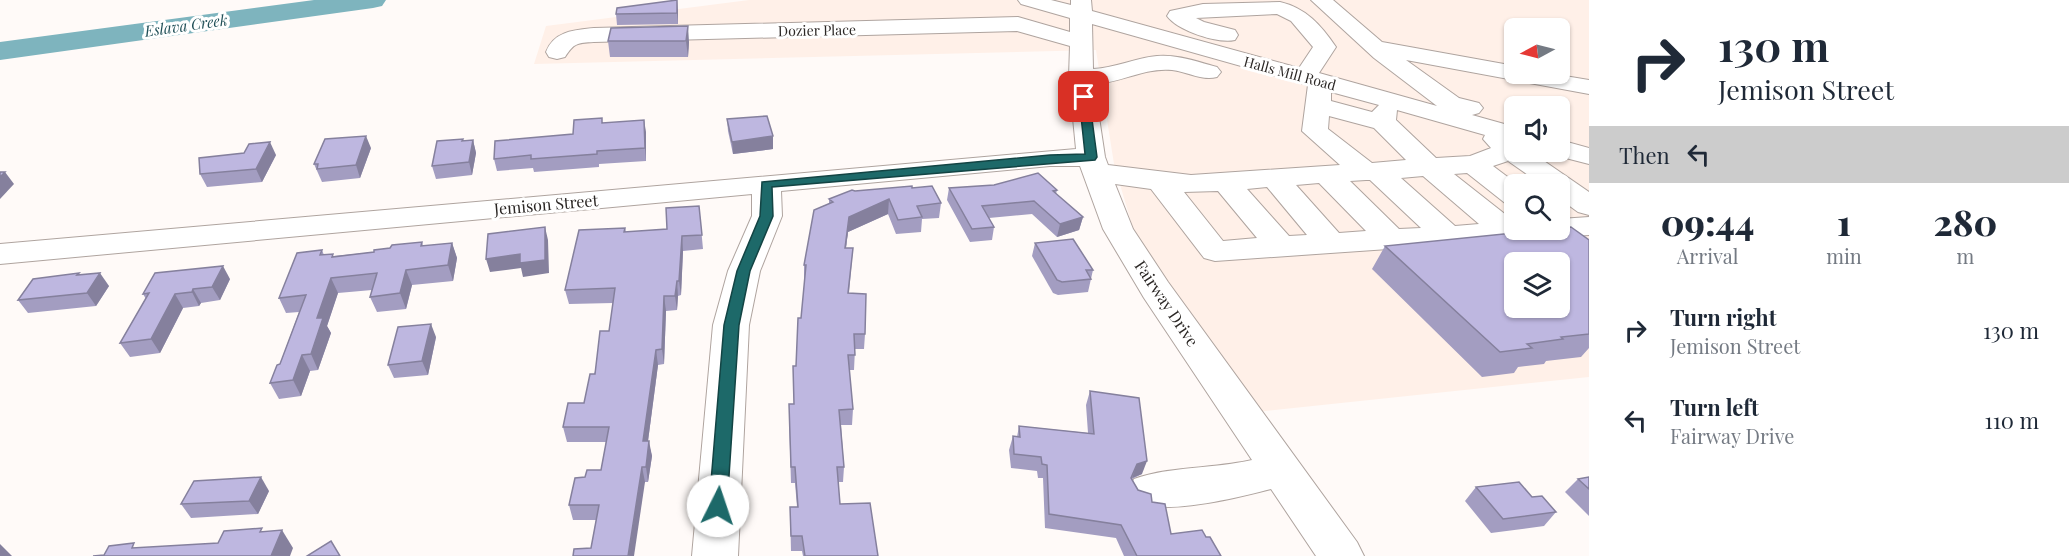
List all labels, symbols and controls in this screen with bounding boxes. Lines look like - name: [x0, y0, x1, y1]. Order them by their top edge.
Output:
- water label: Eslava Creek: [142, 9, 229, 41]
- text: 130 m: [1718, 17, 1829, 73]
- north arrow: [1504, 18, 1570, 84]
- map controls: [1504, 18, 1570, 318]
- street label: Dozier Place: [778, 20, 856, 40]
- icon: right: [1619, 24, 1697, 102]
- street label: Halls Mill Road: [1242, 52, 1338, 94]
- pin: [1058, 71, 1109, 122]
- text: Jemison Street: [1718, 71, 1894, 107]
- icon: arrive: [1067, 80, 1100, 113]
- button: sound: [1504, 96, 1570, 162]
- icon: left: [1682, 138, 1715, 171]
- text: Then: [1619, 140, 1670, 170]
- button: search: [1504, 174, 1570, 240]
- street label: Jemison Street: [492, 189, 599, 219]
- text: 09:44: [1661, 197, 1754, 245]
- text: 1: [1837, 197, 1851, 245]
- text: 280: [1933, 197, 1997, 245]
- text: Arrival: [1677, 242, 1738, 269]
- text: min: [1826, 242, 1862, 269]
- text: m: [1956, 242, 1974, 269]
- button: layers: [1504, 252, 1570, 318]
- street label: Fairway Drive: [1130, 256, 1204, 350]
- text: Turn right: [1670, 302, 1776, 332]
- icon: right: [1619, 314, 1652, 347]
- text: 130 m: [1983, 315, 2039, 345]
- text: Jemison Street: [1670, 332, 1800, 359]
- text: Turn left: [1670, 392, 1759, 422]
- icon: left: [1619, 404, 1652, 437]
- text: 110 m: [1985, 405, 2039, 435]
- text: Fairway Drive: [1670, 422, 1794, 449]
- position arrow: [686, 474, 750, 538]

